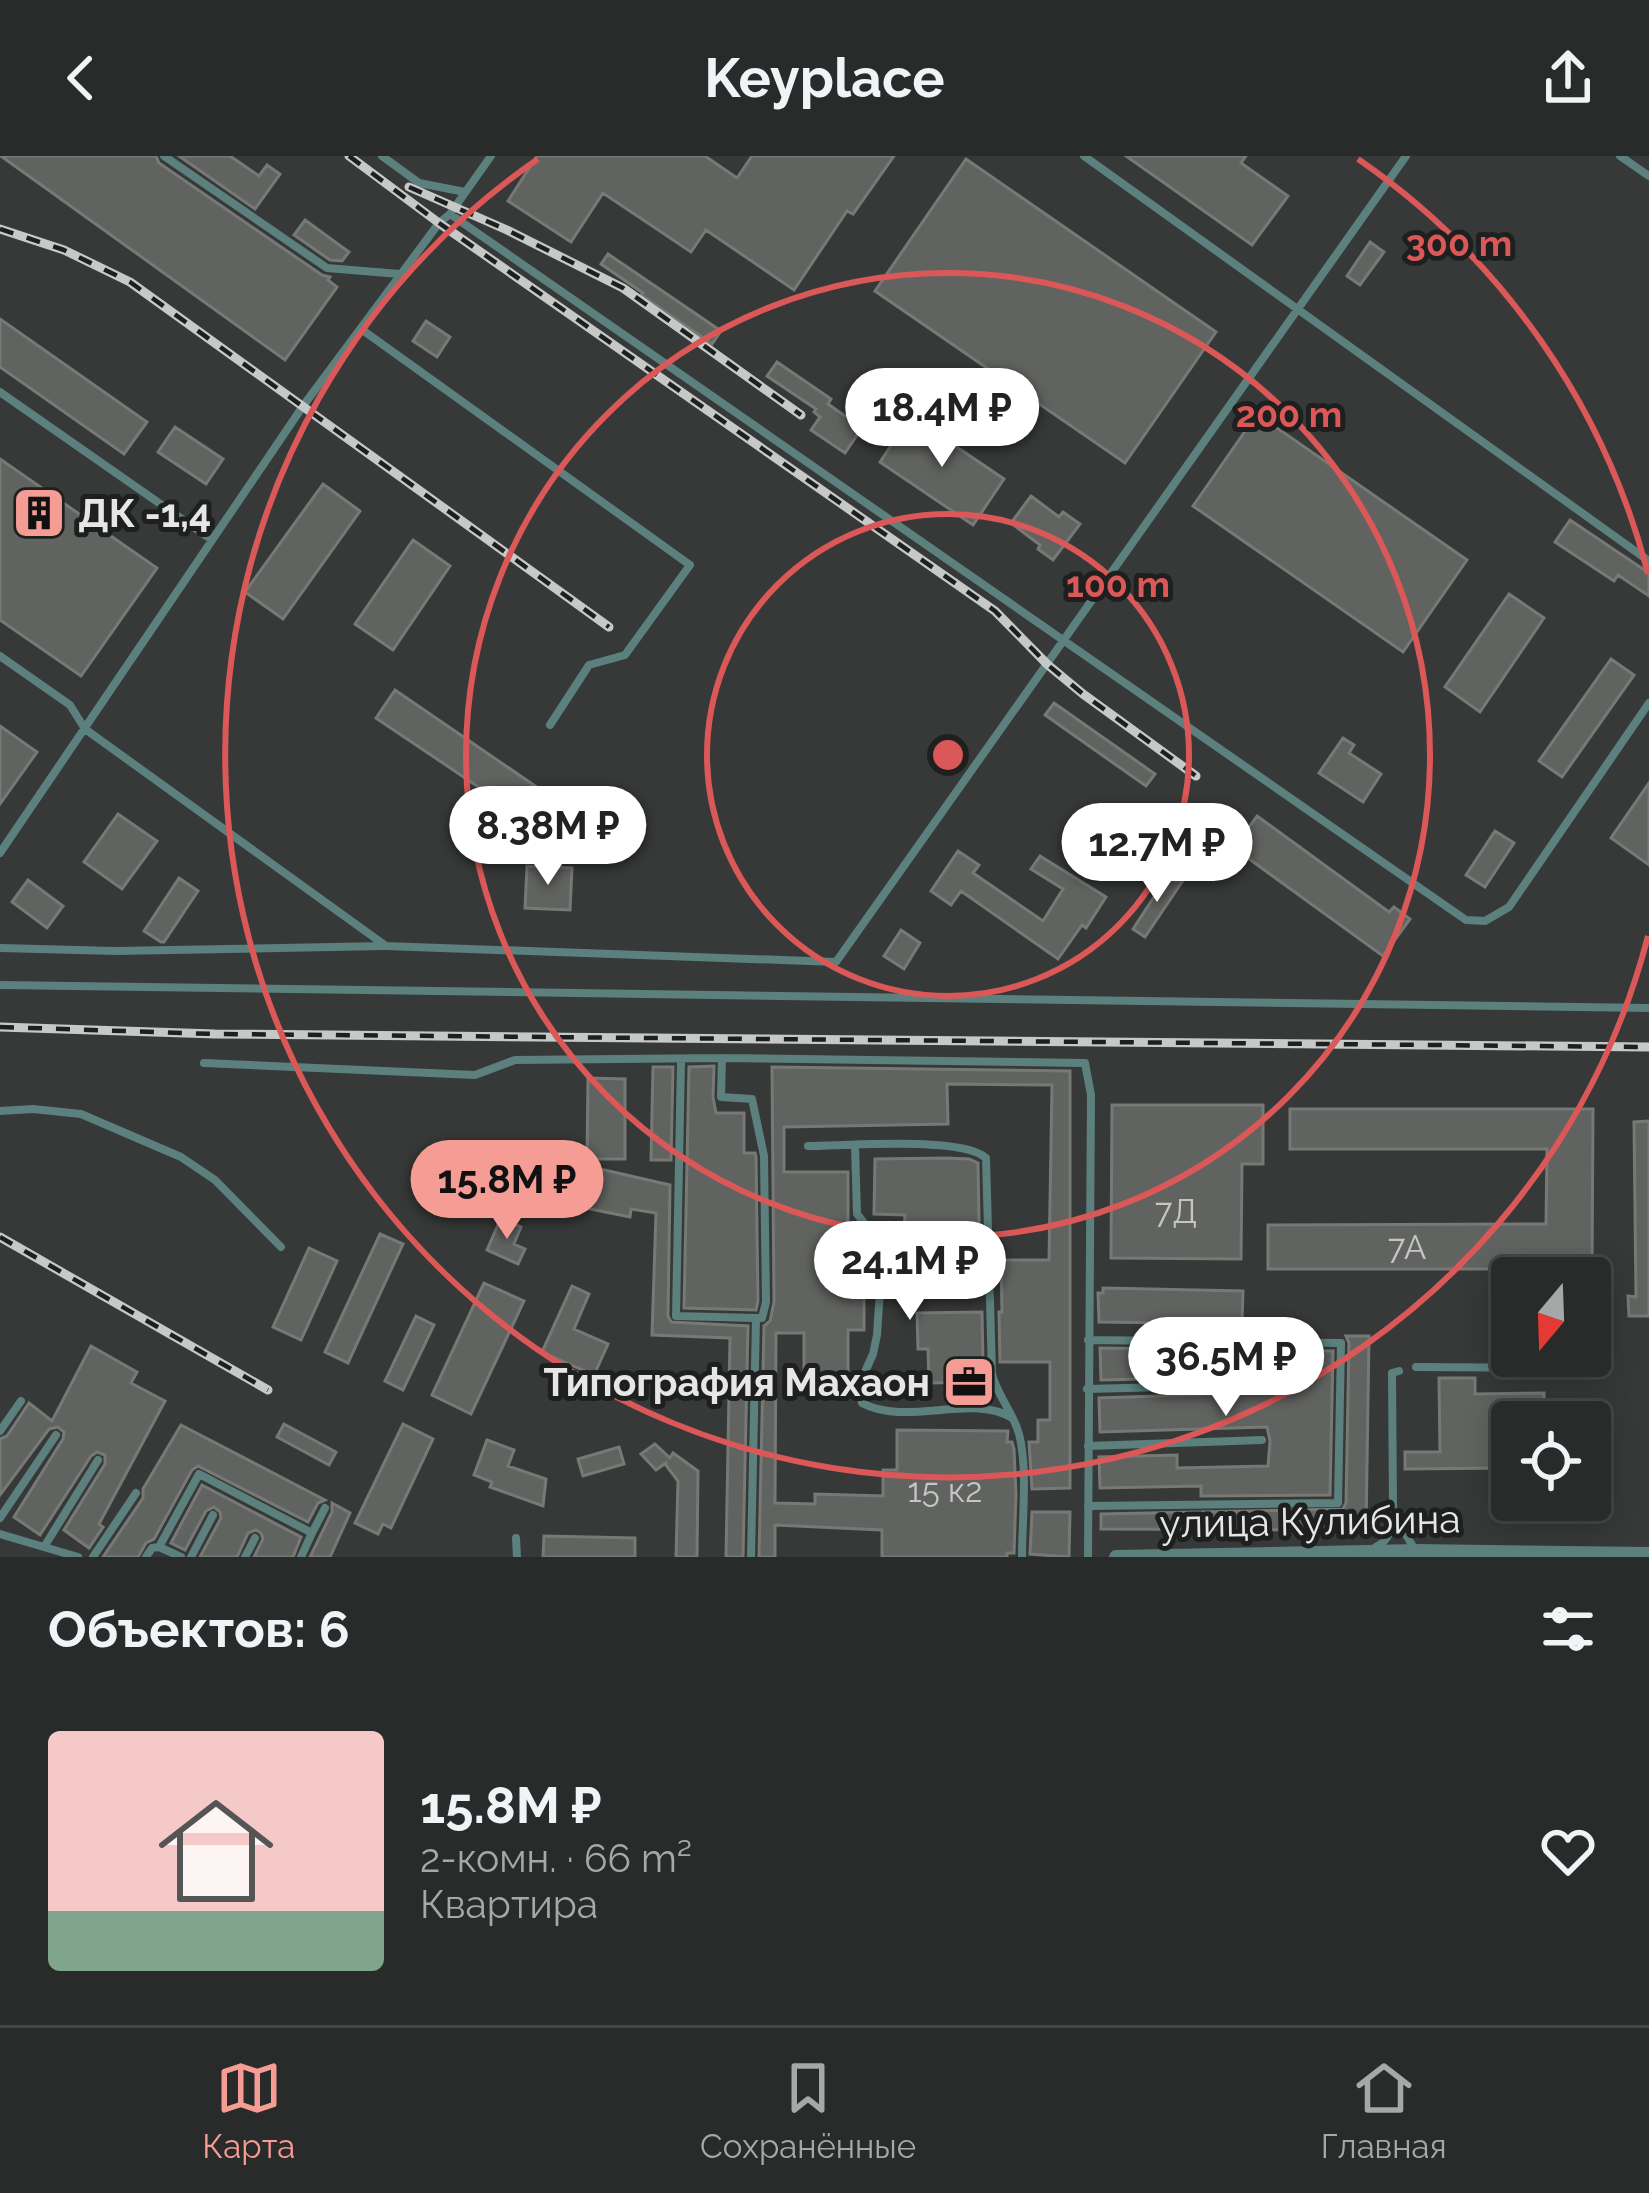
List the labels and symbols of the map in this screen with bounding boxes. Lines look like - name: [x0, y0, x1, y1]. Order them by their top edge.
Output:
- text: 300 m: [1406, 222, 1512, 264]
- pin: 18.4M ₽: [831, 368, 1053, 470]
- text: 200 m: [1236, 393, 1342, 435]
- building icon: ДК -1,4: [11, 485, 67, 541]
- place label: ДК -1,4: [78, 490, 211, 536]
- text: 100 m: [1066, 563, 1170, 605]
- centre of rings: [927, 734, 969, 776]
- pin: 8.38M ₽: [437, 786, 659, 888]
- pin: 12.7M ₽: [1046, 803, 1268, 905]
- pin: 15.8M ₽: [396, 1140, 618, 1242]
- house number: 7Д: [1155, 1192, 1197, 1231]
- pin: 24.1M ₽: [799, 1221, 1021, 1323]
- house number: 7А: [1388, 1228, 1426, 1267]
- north arrow: [1491, 1257, 1611, 1377]
- pin: 36.5M ₽: [1115, 1317, 1337, 1419]
- office icon: Типография Махаон: [941, 1354, 997, 1410]
- place label: Типография Махаон: [543, 1359, 930, 1405]
- house number: 15 к2: [908, 1471, 982, 1510]
- street label: улица Кулибина: [1159, 1495, 1461, 1547]

